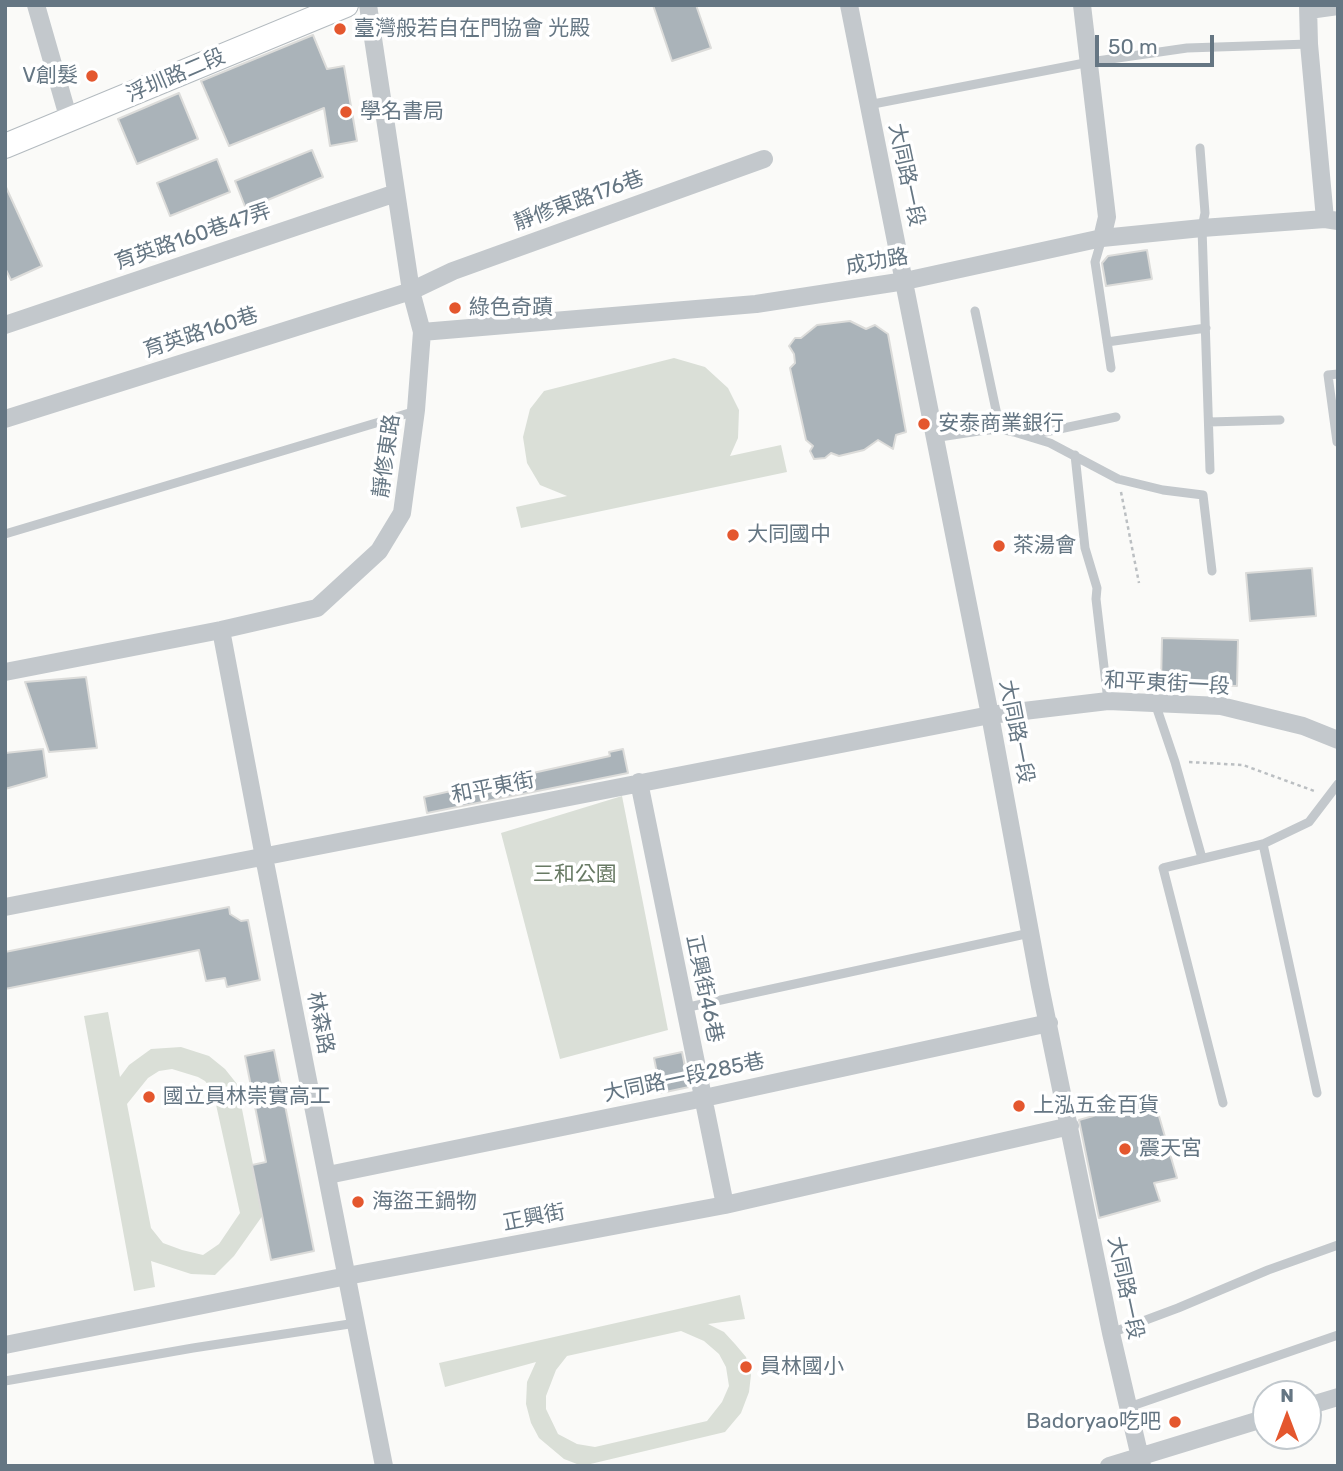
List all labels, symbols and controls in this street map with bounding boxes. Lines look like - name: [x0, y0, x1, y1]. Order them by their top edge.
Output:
- place label: 臺灣般若自在門協會 光殿: [354, 16, 590, 42]
- marker: 臺灣般若自在門協會 光殿: [332, 21, 348, 37]
- scale bar: [1098, 21, 1217, 65]
- text: 50 m: [1108, 34, 1158, 59]
- street label: 浮圳路二段: [123, 44, 229, 108]
- place label: V創髮: [22, 63, 78, 89]
- marker: V創髮: [84, 68, 100, 84]
- place label: 學名書局: [360, 99, 444, 125]
- marker: 學名書局: [338, 104, 354, 120]
- street label: 大同路一段: [883, 121, 929, 229]
- street label: 靜修東路176巷: [510, 166, 648, 236]
- street label: 育英路160巷47弄: [112, 198, 274, 276]
- street label: 成功路: [844, 244, 910, 280]
- place label: 綠色奇蹟: [469, 295, 553, 321]
- marker: 綠色奇蹟: [447, 300, 463, 316]
- street label: 育英路160巷: [141, 303, 261, 363]
- place label: 安泰商業銀行: [938, 411, 1064, 437]
- street label: 靜修東路: [369, 413, 405, 499]
- marker: 安泰商業銀行: [916, 416, 932, 432]
- place label: 大同國中: [747, 522, 831, 548]
- marker: 大同國中: [725, 527, 741, 543]
- place label: 茶湯會: [1013, 533, 1076, 559]
- marker: 茶湯會: [991, 538, 1007, 554]
- street label: 和平東街一段: [1103, 668, 1231, 700]
- street label: 大同路一段: [994, 678, 1038, 786]
- street label: 和平東街: [449, 768, 537, 808]
- park label: 三和公園: [533, 862, 617, 888]
- street label: 正興街46巷: [680, 933, 728, 1045]
- street label: 林森路: [302, 990, 338, 1056]
- street label: 大同路一段285巷: [601, 1049, 767, 1107]
- place label: 國立員林崇實高工: [163, 1084, 331, 1110]
- marker: 國立員林崇實高工: [141, 1089, 157, 1105]
- place label: 上泓五金百貨: [1033, 1093, 1159, 1119]
- marker: 上泓五金百貨: [1011, 1098, 1027, 1114]
- place label: 震天宮: [1139, 1136, 1202, 1162]
- marker: 震天宮: [1117, 1141, 1133, 1157]
- place label: 海盜王鍋物: [372, 1189, 477, 1215]
- marker: 海盜王鍋物: [350, 1194, 366, 1210]
- street label: 正興街: [501, 1200, 567, 1236]
- street label: 大同路一段: [1102, 1234, 1148, 1342]
- place label: 員林國小: [760, 1354, 844, 1380]
- marker: 員林國小: [738, 1359, 754, 1375]
- north arrow: [1252, 1380, 1322, 1450]
- text: N: [1280, 1384, 1294, 1407]
- place label: Badoryao吃吧: [1026, 1409, 1161, 1435]
- marker: Badoryao吃吧: [1167, 1414, 1183, 1430]

